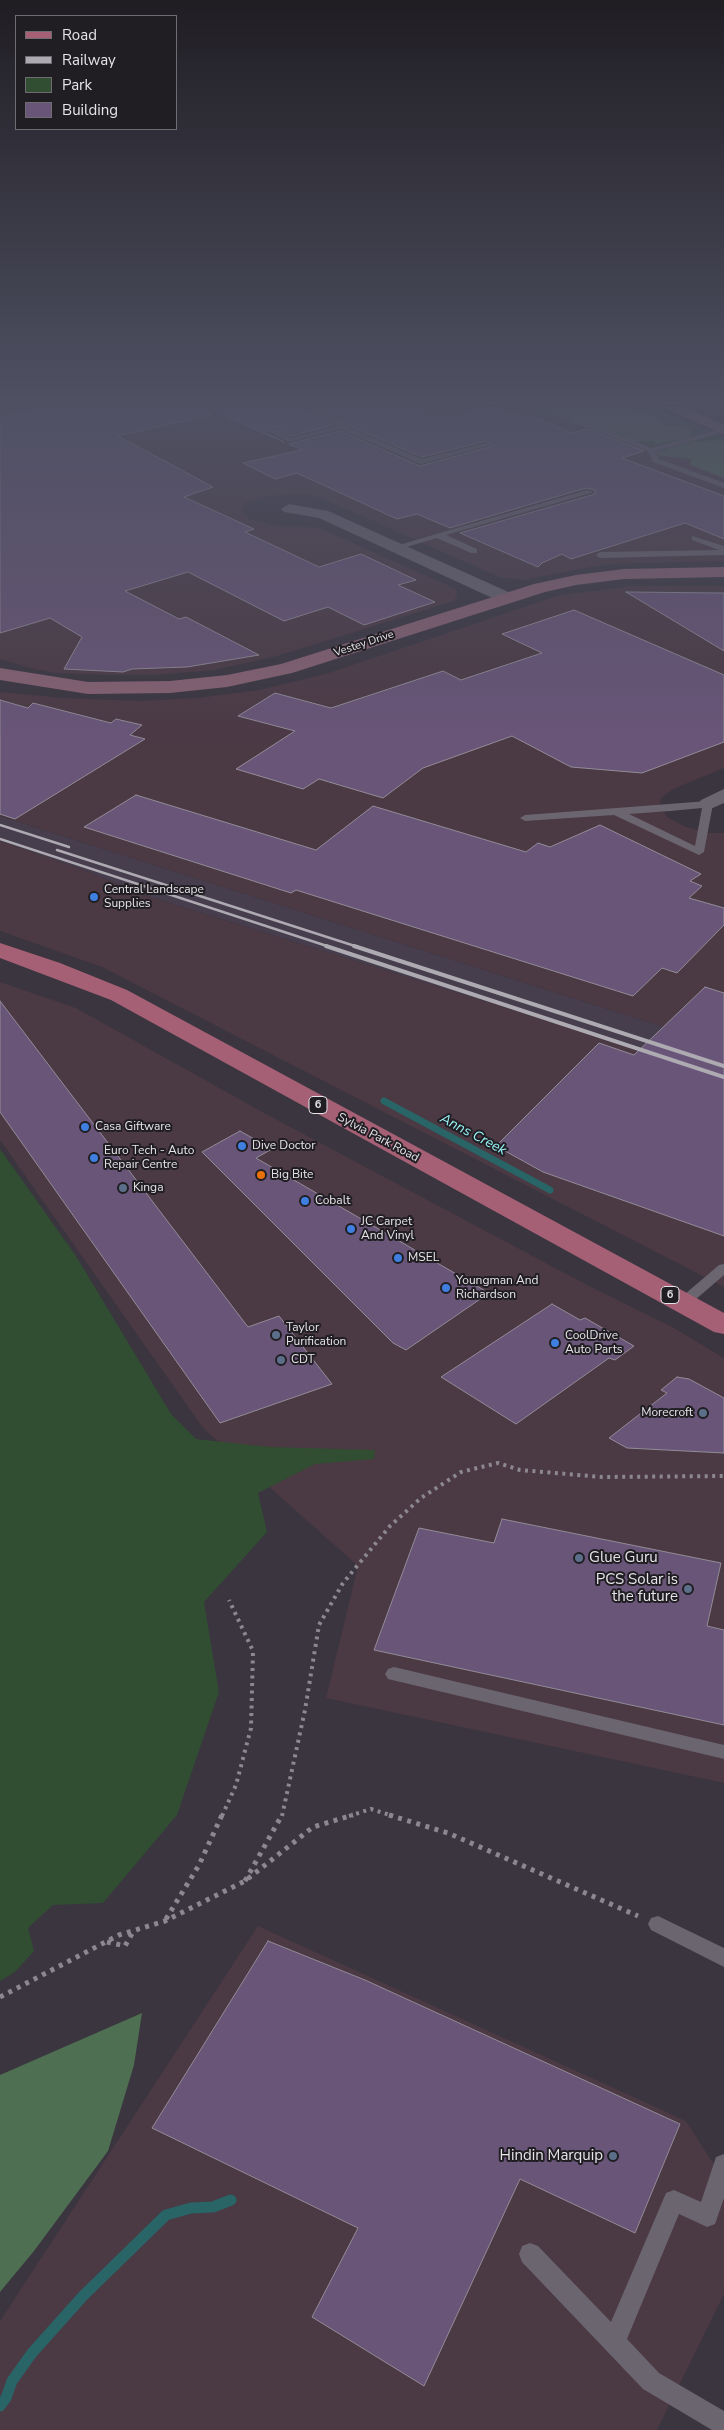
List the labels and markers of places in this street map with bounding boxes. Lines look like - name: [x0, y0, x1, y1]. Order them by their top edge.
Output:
- place label: Central Landscape Supplies: [104, 883, 204, 911]
- marker: Central Landscape Supplies: [88, 891, 100, 903]
- place label: Casa Giftware: [95, 1120, 171, 1134]
- marker: Casa Giftware: [79, 1121, 91, 1133]
- place label: Dive Doctor: [252, 1139, 315, 1153]
- marker: Dive Doctor: [236, 1140, 248, 1152]
- place label: Euro Tech - Auto Repair Centre: [104, 1144, 194, 1172]
- marker: Euro Tech - Auto Repair Centre: [88, 1152, 100, 1164]
- place label: Big Bite: [271, 1168, 313, 1182]
- marker: Big Bite: [255, 1169, 267, 1181]
- place label: Kinga: [133, 1181, 163, 1195]
- marker: Kinga: [117, 1182, 129, 1194]
- place label: Cobalt: [315, 1194, 350, 1208]
- marker: Cobalt: [299, 1195, 311, 1207]
- place label: JC Carpet And Vinyl: [361, 1215, 414, 1243]
- marker: JC Carpet And Vinyl: [345, 1223, 357, 1235]
- place label: MSEL: [408, 1251, 439, 1265]
- marker: MSEL: [392, 1252, 404, 1264]
- place label: Youngman And Richardson: [456, 1274, 539, 1302]
- marker: Youngman And Richardson: [440, 1282, 452, 1294]
- place label: Taylor Purification: [286, 1321, 346, 1349]
- marker: Taylor Purification: [270, 1329, 282, 1341]
- place label: CoolDrive Auto Parts: [565, 1329, 623, 1357]
- marker: CoolDrive Auto Parts: [549, 1337, 561, 1349]
- place label: CDT: [291, 1353, 315, 1367]
- marker: CDT: [275, 1354, 287, 1366]
- place label: Morecroft: [641, 1406, 693, 1420]
- marker: Morecroft: [697, 1407, 709, 1419]
- place label: Glue Guru: [589, 1549, 658, 1567]
- marker: Glue Guru: [573, 1552, 585, 1564]
- place label: PCS Solar is the future: [596, 1571, 678, 1606]
- marker: PCS Solar is the future: [682, 1583, 694, 1595]
- place label: Hindin Marquip: [500, 2147, 603, 2165]
- marker: Hindin Marquip: [607, 2150, 619, 2162]

